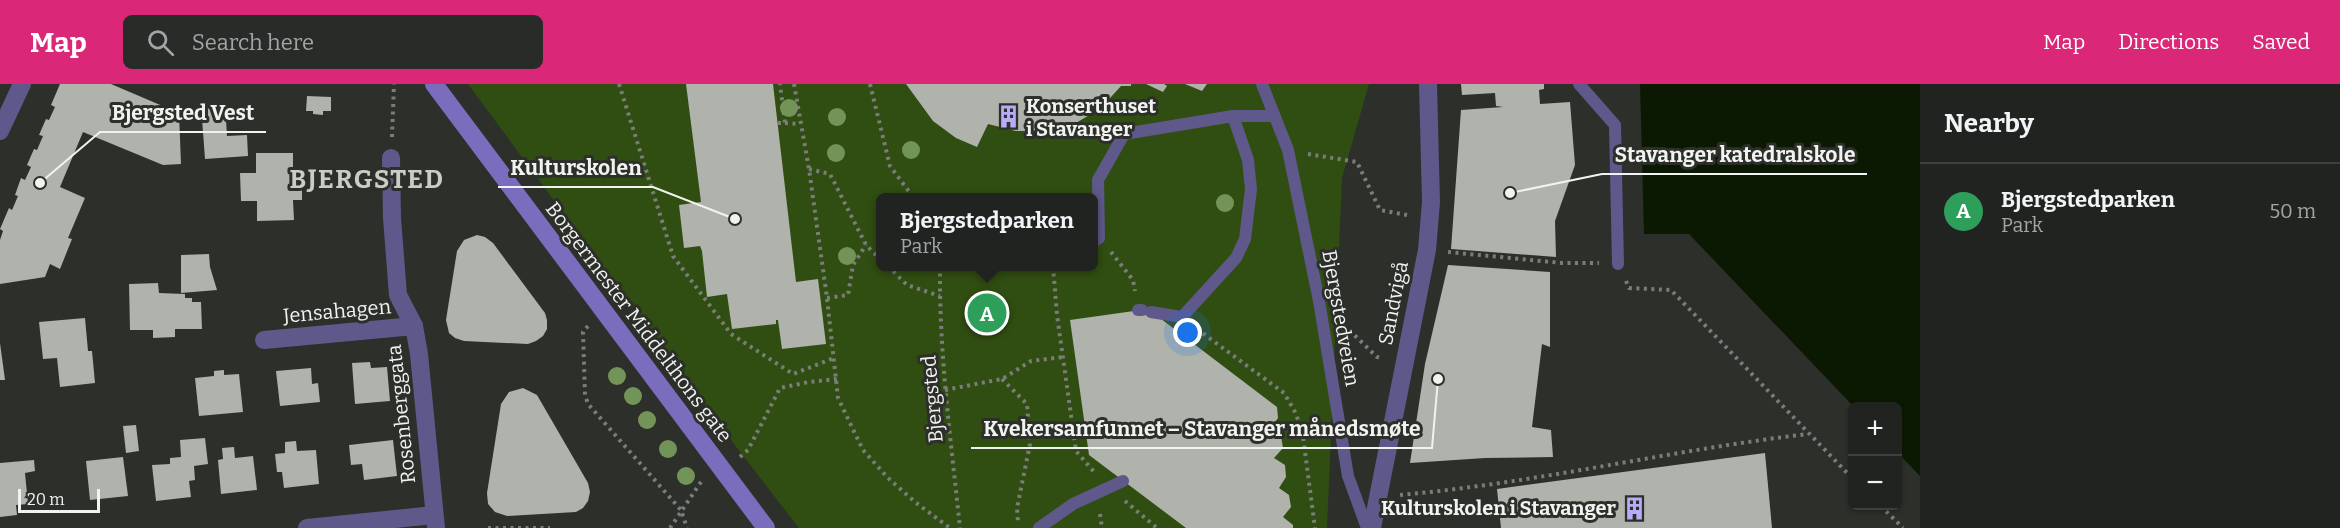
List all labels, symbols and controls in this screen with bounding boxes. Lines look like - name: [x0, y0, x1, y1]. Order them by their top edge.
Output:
- search box: [123, 15, 543, 69]
- text: Map: [30, 26, 87, 59]
- icon: search: [144, 26, 177, 59]
- text: Search here: [192, 29, 314, 56]
- text: Map: [2043, 29, 2085, 55]
- text: Directions: [2118, 29, 2219, 55]
- text: Saved: [2252, 29, 2310, 55]
- callout: Bjergsted Vest: [100, 93, 266, 132]
- place label: Konserthuset i Stavanger: [1026, 94, 1156, 141]
- text: Bjergsted Vest: [112, 100, 255, 126]
- building icon: Konserthuset i Stavanger: [995, 104, 1021, 130]
- text: Nearby: [1944, 108, 2034, 139]
- callout: Stavanger katedralskole: [1602, 135, 1867, 174]
- text: Stavanger katedralskole: [1615, 142, 1855, 168]
- callout: Kulturskolen: [498, 148, 653, 187]
- text: Kulturskolen: [510, 155, 642, 181]
- district label: BJERGSTED: [289, 164, 445, 195]
- text: Bjergstedparken: [2001, 186, 2175, 213]
- popup: [876, 193, 1098, 271]
- street label: Borgermester Middelthons gate: [541, 197, 737, 447]
- text: A: [1956, 199, 1971, 223]
- text: 50 m: [2269, 199, 2316, 223]
- text: Bjergstedparken: [900, 207, 1074, 234]
- text: Park: [2001, 213, 2043, 237]
- text: Park: [900, 234, 942, 258]
- street label: Bjergstedveien: [1316, 248, 1365, 389]
- street label: Sandvigå: [1373, 259, 1413, 347]
- pin: A: [968, 290, 1006, 336]
- street label: Jensahagen: [281, 294, 392, 328]
- your location: [1173, 318, 1202, 347]
- street label: Rosenberggata: [382, 343, 420, 485]
- street label: Bjergsted: [916, 354, 949, 444]
- map controls: [1848, 402, 1902, 510]
- button: +: [1848, 402, 1902, 456]
- callout: Kvekersamfunnet – Stavanger månedsmøte: [971, 409, 1432, 448]
- text: Kvekersamfunnet – Stavanger månedsmøte: [983, 416, 1421, 442]
- button: −: [1848, 456, 1902, 510]
- scale bar: [18, 486, 100, 514]
- text: 20 m: [27, 490, 64, 509]
- building icon: Kulturskolen i Stavanger: [1621, 495, 1647, 521]
- place label: Kulturskolen i Stavanger: [1381, 496, 1617, 520]

